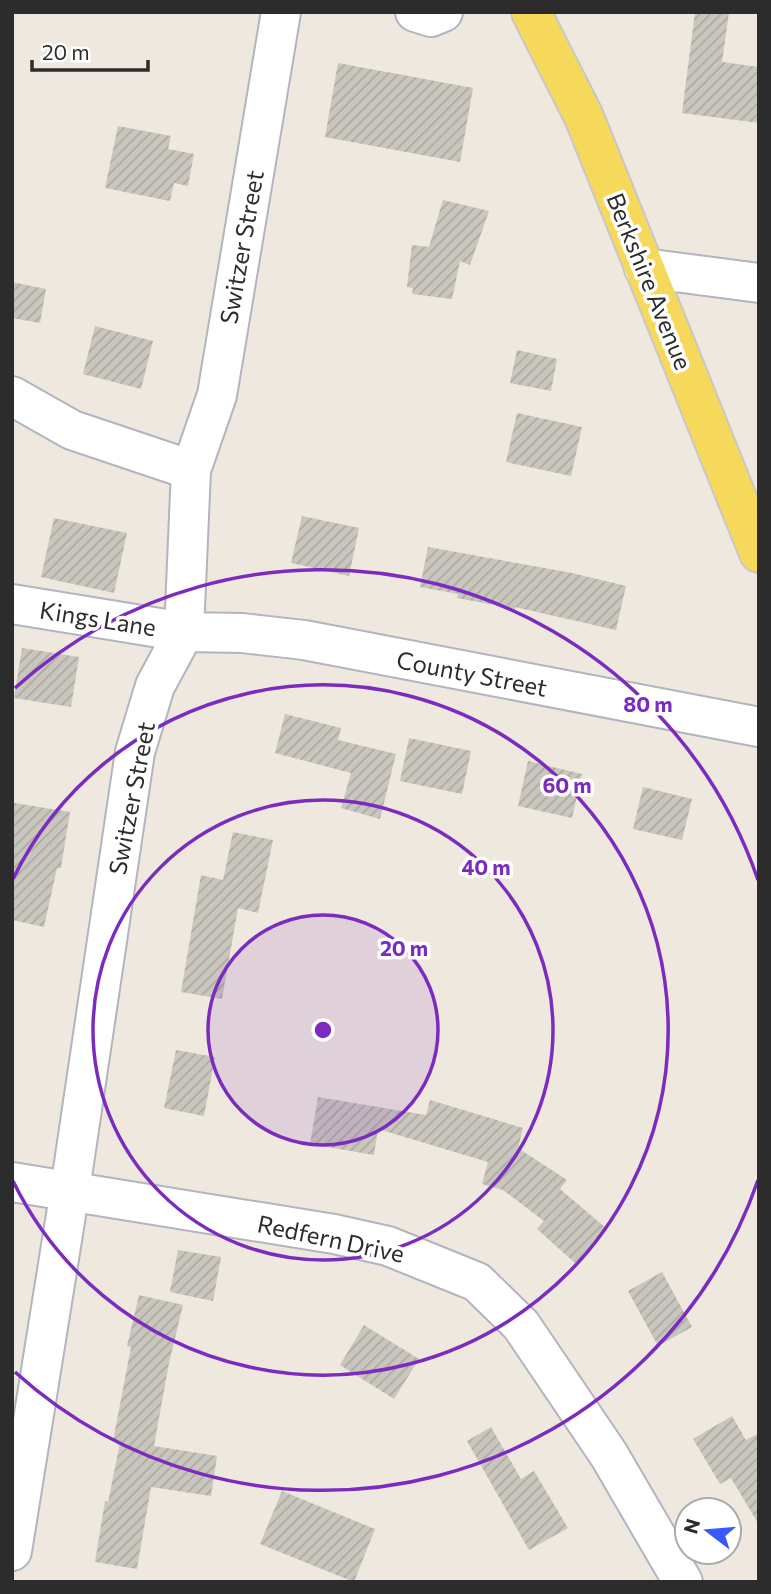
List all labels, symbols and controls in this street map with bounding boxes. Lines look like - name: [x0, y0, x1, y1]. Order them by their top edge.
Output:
- scale bar: [32, 28, 147, 72]
- text: 20 m: [42, 39, 90, 64]
- street label: Switzer Street: [213, 168, 269, 326]
- street label: Berkshire Avenue: [601, 188, 699, 374]
- street label: Kings Lane: [38, 595, 158, 641]
- street label: County Street: [394, 644, 550, 702]
- text: 80 m: [623, 691, 673, 716]
- street label: Switzer Street: [102, 719, 160, 877]
- text: 60 m: [542, 772, 592, 797]
- text: 40 m: [461, 854, 511, 879]
- text: 20 m: [380, 935, 428, 960]
- centre of rings: [311, 1018, 335, 1042]
- street label: Redfern Drive: [255, 1208, 407, 1268]
- north arrow: [673, 1496, 743, 1566]
- text: N: [678, 1516, 704, 1536]

